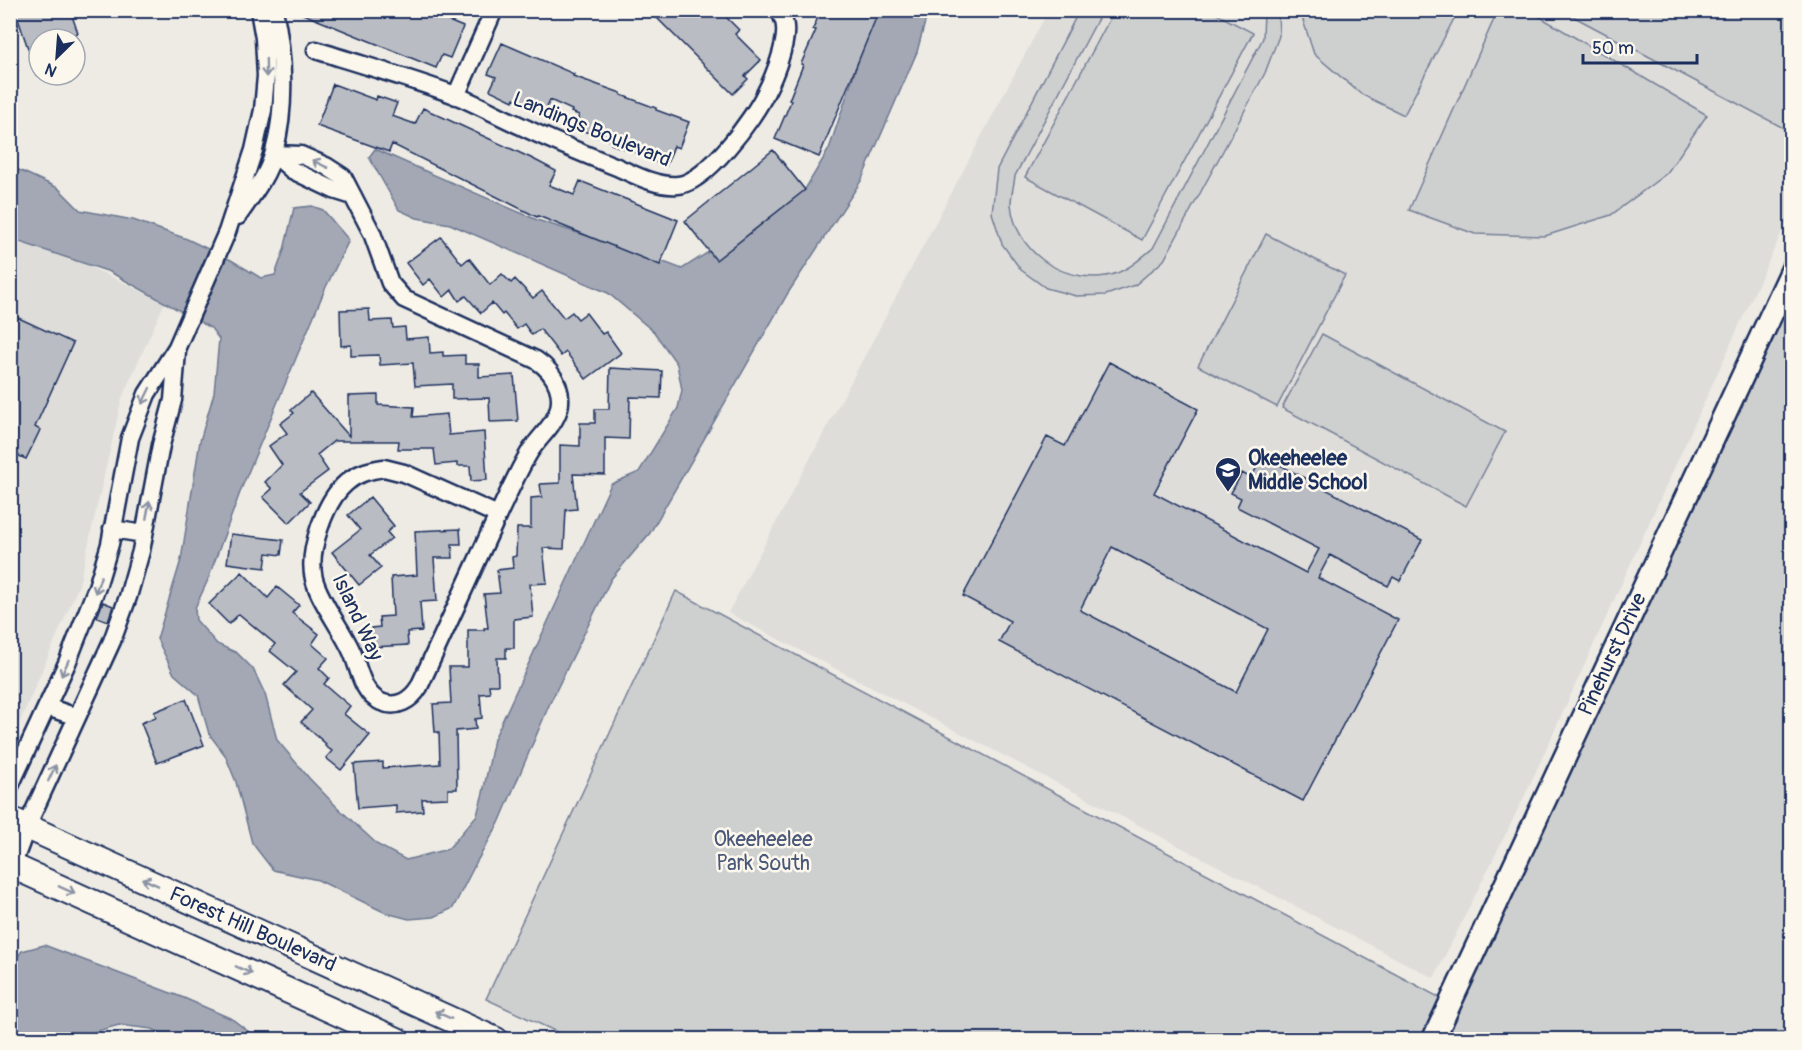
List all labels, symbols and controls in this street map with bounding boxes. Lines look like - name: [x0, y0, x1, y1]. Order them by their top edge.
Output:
- north arrow: [27, 27, 87, 87]
- scale bar: [1583, 27, 1697, 65]
- text: 50 m: [1592, 37, 1634, 60]
- text: N: [42, 58, 60, 81]
- one-way arrow: [260, 58, 272, 78]
- street label: Landings Boulevard: [509, 85, 675, 174]
- one-way arrow: [311, 157, 329, 169]
- one-way arrow: [140, 387, 152, 405]
- place label: Okeeheelee Middle School: [1248, 445, 1368, 496]
- school or university icon: Okeeheelee Middle School: [1213, 455, 1243, 493]
- one-way arrow: [143, 501, 154, 520]
- street label: Island Way: [326, 569, 389, 665]
- one-way arrow: [92, 575, 103, 594]
- street label: Pinehurst Drive: [1572, 588, 1653, 720]
- one-way arrow: [59, 658, 70, 676]
- one-way arrow: [46, 765, 58, 783]
- park label: Okeeheelee Park South: [713, 826, 813, 877]
- one-way arrow: [142, 876, 160, 888]
- street label: Forest Hill Boulevard: [165, 881, 340, 978]
- one-way arrow: [57, 885, 75, 896]
- one-way arrow: [235, 965, 253, 977]
- one-way arrow: [434, 1009, 452, 1021]

